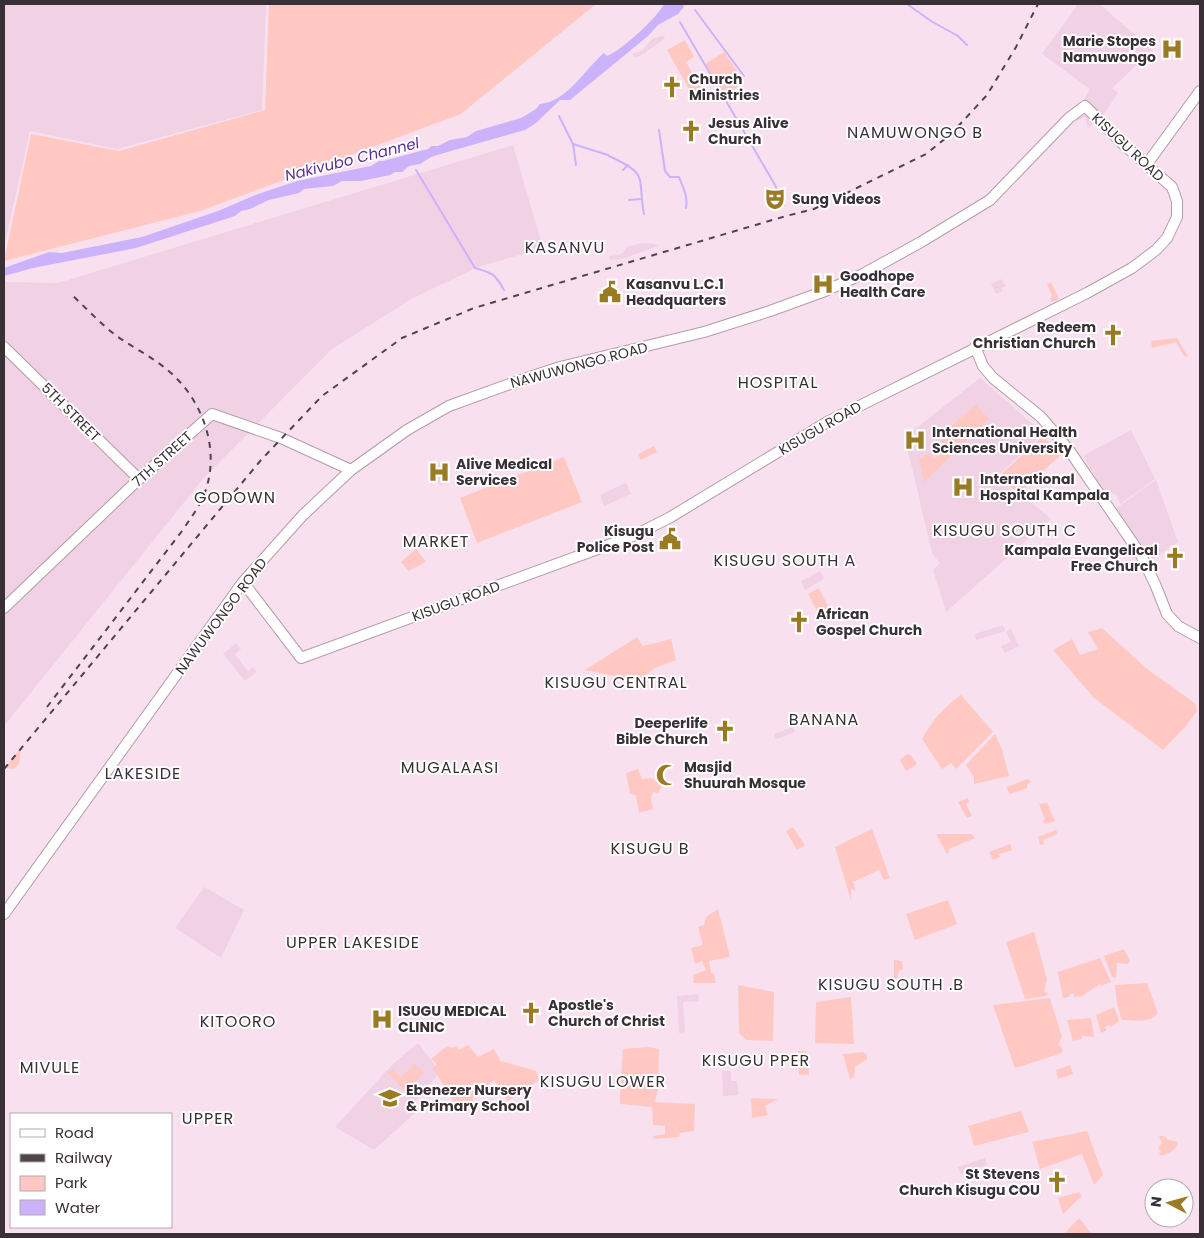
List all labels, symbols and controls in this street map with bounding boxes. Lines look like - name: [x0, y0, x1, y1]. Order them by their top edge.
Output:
- place label: Marie Stopes Namuwongo: [1063, 31, 1156, 67]
- hospital icon: Marie Stopes Namuwongo: [1159, 36, 1185, 62]
- place label: Church Ministries: [689, 69, 760, 105]
- church icon: Church Ministries: [659, 74, 685, 100]
- street label: KISUGU ROAD: [1087, 108, 1169, 186]
- place label: Jesus Alive Church: [708, 113, 789, 149]
- church icon: Jesus Alive Church: [678, 118, 704, 144]
- district label: NAMUWONGO B: [847, 121, 983, 144]
- water label: Nakivubo Channel: [283, 132, 422, 186]
- theatre icon: Sung Videos: [762, 186, 788, 212]
- place label: Sung Videos: [792, 189, 881, 209]
- district label: KASANVU: [525, 236, 605, 259]
- place label: Goodhope Health Care: [840, 266, 926, 302]
- hospital icon: Goodhope Health Care: [810, 271, 836, 297]
- place label: Kasanvu L.C.1 Headquarters: [626, 274, 727, 310]
- public building icon: Kasanvu L.C.1 Headquarters: [597, 279, 623, 305]
- place label: Redeem Christian Church: [973, 317, 1096, 353]
- church icon: Redeem Christian Church: [1100, 322, 1126, 348]
- street label: NAWUWONGO ROAD: [508, 337, 650, 393]
- district label: HOSPITAL: [738, 371, 818, 394]
- street label: 5TH STREET: [37, 378, 105, 446]
- street label: KISUGU ROAD: [775, 396, 865, 460]
- place label: International Health Sciences University: [932, 422, 1077, 458]
- street label: 7TH STREET: [127, 426, 197, 491]
- hospital icon: International Health Sciences University: [902, 427, 928, 453]
- place label: Alive Medical Services: [456, 454, 552, 490]
- hospital icon: Alive Medical Services: [426, 459, 452, 485]
- place label: International Hospital Kampala: [980, 469, 1110, 505]
- hospital icon: International Hospital Kampala: [950, 474, 976, 500]
- district label: GODOWN: [194, 486, 276, 509]
- district label: KISUGU SOUTH C: [933, 519, 1077, 542]
- place label: Kisugu Police Post: [577, 521, 654, 557]
- public building icon: Kisugu Police Post: [657, 526, 683, 552]
- district label: MARKET: [403, 530, 469, 553]
- place label: Kampala Evangelical Free Church: [1005, 540, 1158, 576]
- church icon: Kampala Evangelical Free Church: [1162, 545, 1188, 571]
- district label: KISUGU SOUTH A: [714, 549, 856, 572]
- street label: NAWUWONGO ROAD: [170, 553, 272, 678]
- street label: KISUGU ROAD: [409, 576, 503, 626]
- place label: African Gospel Church: [816, 604, 922, 640]
- church icon: African Gospel Church: [786, 609, 812, 635]
- district label: KISUGU CENTRAL: [544, 671, 688, 694]
- district label: BANANA: [789, 708, 859, 731]
- place label: Deeperlife Bible Church: [616, 713, 708, 749]
- church icon: Deeperlife Bible Church: [712, 718, 738, 744]
- district label: MUGALAASI: [401, 756, 499, 779]
- place label: Masjid Shuurah Mosque: [684, 757, 806, 793]
- district label: LAKESIDE: [105, 762, 181, 785]
- mosque icon: Masjid Shuurah Mosque: [654, 762, 680, 788]
- district label: KISUGU B: [610, 837, 690, 860]
- district label: UPPER LAKESIDE: [286, 931, 420, 954]
- district label: KISUGU SOUTH .B: [818, 973, 964, 996]
- place label: Apostle's Church of Christ: [548, 995, 665, 1031]
- church icon: Apostle's Church of Christ: [518, 1000, 544, 1026]
- place label: ISUGU MEDICAL CLINIC: [398, 1001, 507, 1037]
- hospital icon: ISUGU MEDICAL CLINIC: [369, 1006, 395, 1032]
- district label: KITOORO: [200, 1010, 276, 1033]
- district label: KISUGU PPER: [702, 1049, 810, 1072]
- district label: MIVULE: [20, 1056, 80, 1079]
- district label: KISUGU LOWER: [540, 1070, 666, 1093]
- place label: Ebenezer Nursery & Primary School: [406, 1080, 532, 1116]
- school or university icon: Ebenezer Nursery & Primary School: [377, 1085, 403, 1111]
- district label: UPPER: [182, 1107, 234, 1130]
- legend: [10, 1113, 172, 1228]
- text: Road: [55, 1122, 94, 1143]
- text: Railway: [55, 1147, 113, 1168]
- place label: St Stevens Church Kisugu COU: [899, 1164, 1040, 1200]
- church icon: St Stevens Church Kisugu COU: [1044, 1169, 1070, 1195]
- text: Park: [55, 1172, 87, 1193]
- north arrow: [1144, 1178, 1194, 1228]
- text: N: [1146, 1195, 1167, 1208]
- text: Water: [55, 1197, 101, 1218]

